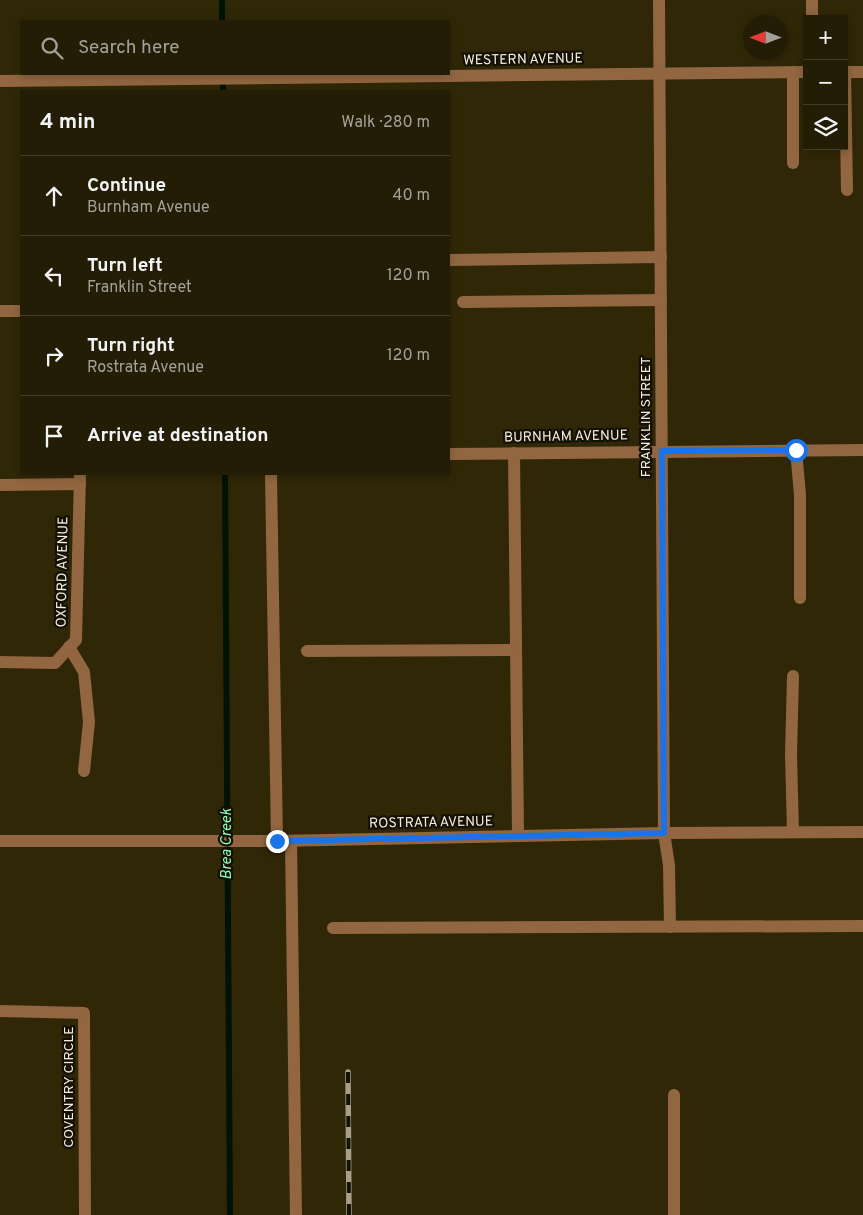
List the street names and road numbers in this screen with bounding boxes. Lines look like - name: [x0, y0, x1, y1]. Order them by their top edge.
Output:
- street label: WESTERN AVENUE: [463, 50, 583, 70]
- street label: FRANKLIN STREET: [638, 357, 655, 477]
- street label: BURNHAM AVENUE: [504, 427, 628, 447]
- street label: OXFORD AVENUE: [54, 516, 72, 628]
- street label: ROSTRATA AVENUE: [369, 813, 493, 833]
- street label: COVENTRY CIRCLE: [61, 1026, 78, 1148]

